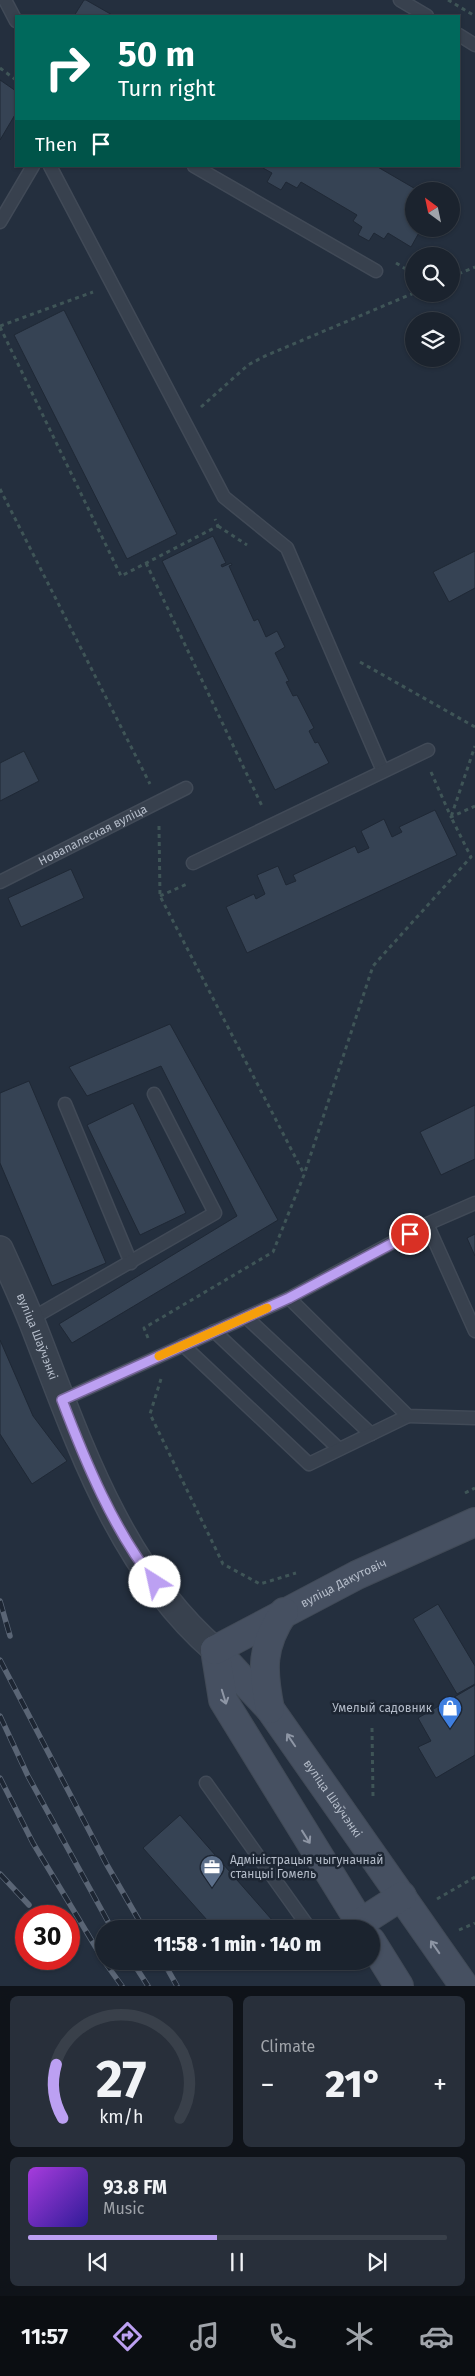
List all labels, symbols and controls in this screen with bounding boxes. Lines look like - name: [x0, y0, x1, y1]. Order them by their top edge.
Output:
- text: 50 m: [118, 33, 195, 75]
- icon: right: [35, 35, 100, 100]
- text: Turn right: [118, 75, 215, 102]
- icon: arrive: [87, 130, 115, 158]
- text: Then: [35, 133, 77, 156]
- north arrow: [405, 182, 460, 238]
- map controls: [405, 182, 460, 367]
- button: search: [405, 247, 460, 302]
- button: layers: [405, 312, 460, 367]
- street label: Новапалеская вуліца: [36, 802, 149, 868]
- pin: [389, 1213, 431, 1255]
- icon: arrive: [396, 1220, 424, 1248]
- street label: вуліца Шаўчэнкі: [14, 1291, 61, 1382]
- position arrow: [128, 1555, 180, 1607]
- street label: вуліца Дакутовіч: [298, 1556, 389, 1611]
- one-way arrow: [219, 1689, 229, 1705]
- shop icon: Умелый садовник: [437, 1695, 463, 1729]
- place label: Умелый садовник: [332, 1701, 433, 1715]
- one-way arrow: [286, 1734, 296, 1748]
- street label: вуліца Шаўчэнкі: [301, 1757, 365, 1840]
- one-way arrow: [302, 1829, 312, 1843]
- place label: Адміністрацыя чыгуначнай станцыі Гомель: [230, 1853, 383, 1881]
- office icon: Адміністрацыя чыгуначнай станцыі Гомель: [199, 1854, 225, 1888]
- speed limit sign: 30: [15, 1905, 80, 1970]
- text: 11:58 · 1 min · 140 m: [154, 1933, 321, 1956]
- one-way arrow: [430, 1940, 440, 1954]
- text: Climate: [261, 2037, 315, 2056]
- text: 27: [96, 2048, 147, 2111]
- text: 21°: [325, 2061, 382, 2107]
- text: −: [261, 2068, 275, 2101]
- text: +: [433, 2068, 447, 2101]
- text: km/h: [99, 2106, 143, 2128]
- text: 93.8 FM: [103, 2176, 167, 2199]
- text: Music: [103, 2199, 144, 2218]
- icon: previous: [84, 2248, 112, 2276]
- icon: pause: [223, 2248, 251, 2276]
- icon: next: [363, 2248, 391, 2276]
- icon: directions: [110, 2319, 145, 2354]
- icon: music: [187, 2319, 222, 2354]
- icon: phone: [265, 2319, 300, 2354]
- icon: climate: [342, 2319, 377, 2354]
- icon: car: [419, 2319, 454, 2354]
- text: 11:57: [21, 2323, 68, 2350]

